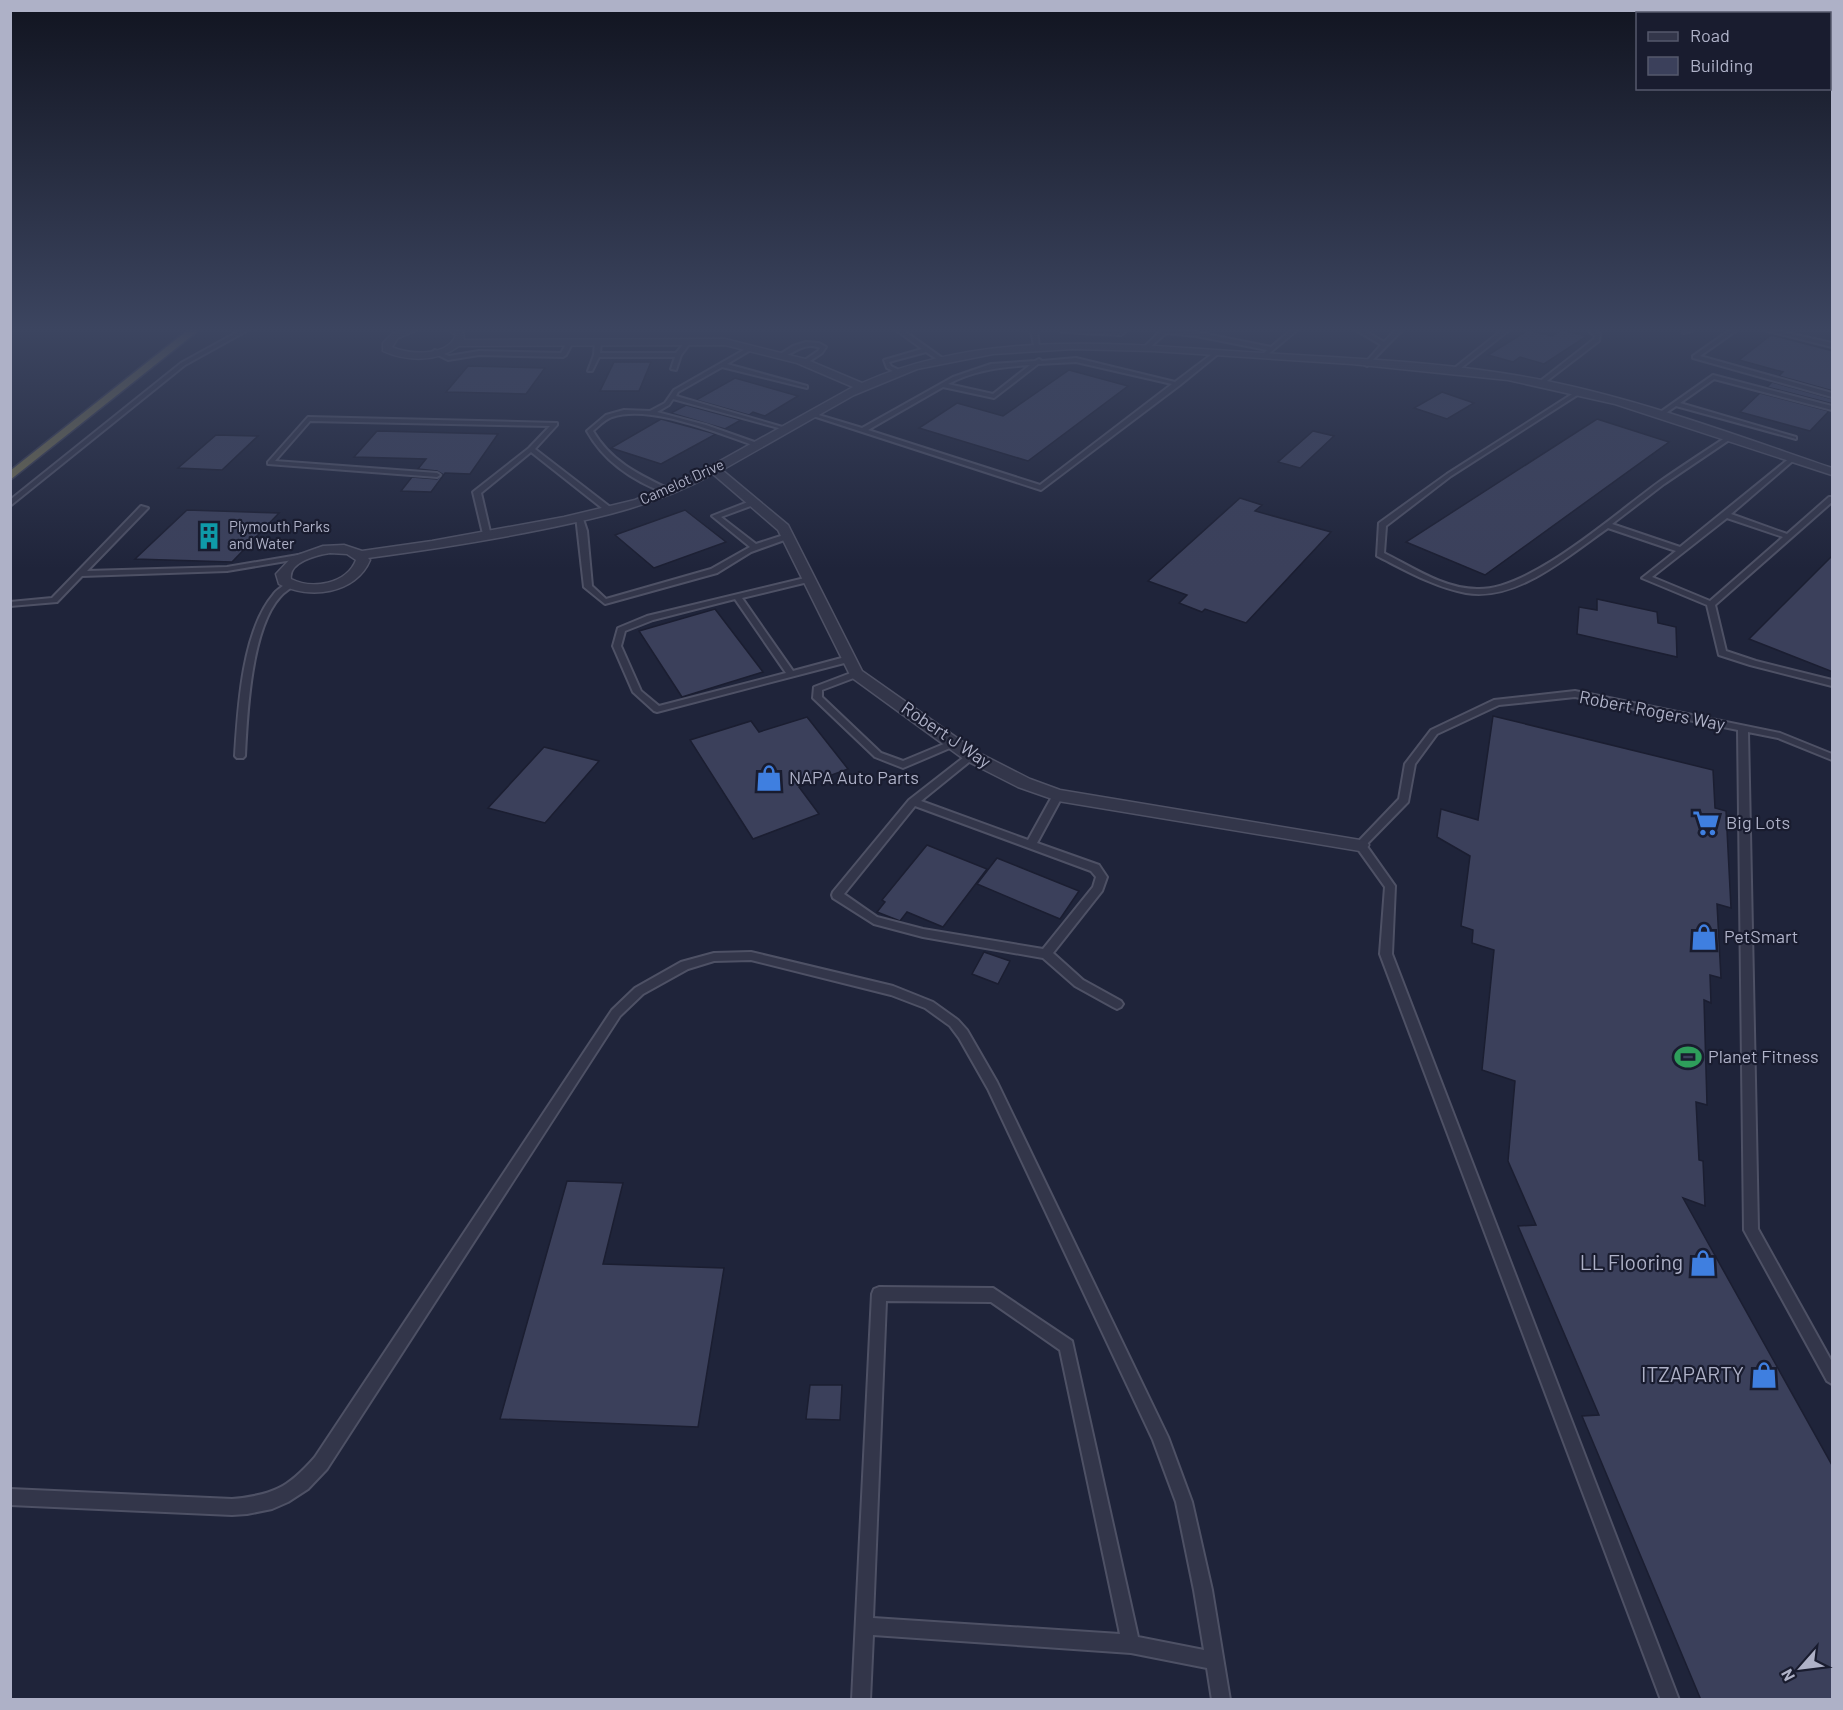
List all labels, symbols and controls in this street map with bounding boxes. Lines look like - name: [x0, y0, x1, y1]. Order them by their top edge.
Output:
- legend: [1636, 12, 1831, 90]
- text: Road: [1690, 24, 1730, 46]
- text: Building: [1690, 54, 1753, 76]
- street label: Camelot Drive: [637, 454, 727, 508]
- place label: Plymouth Parks and Water: [229, 517, 330, 552]
- building icon: Plymouth Parks and Water: [194, 521, 224, 551]
- street label: Robert Rogers Way: [1577, 685, 1727, 735]
- street label: Robert J Way: [898, 696, 996, 772]
- shop icon: NAPA Auto Parts: [754, 763, 784, 793]
- place label: NAPA Auto Parts: [789, 766, 919, 788]
- supermarket icon: Big Lots: [1691, 808, 1721, 838]
- place label: Big Lots: [1726, 811, 1790, 833]
- shop icon: PetSmart: [1689, 922, 1719, 952]
- place label: PetSmart: [1724, 925, 1798, 947]
- sports icon: Planet Fitness: [1673, 1042, 1703, 1072]
- place label: Planet Fitness: [1708, 1045, 1819, 1067]
- shop icon: LL Flooring: [1688, 1248, 1718, 1278]
- place label: LL Flooring: [1580, 1249, 1683, 1274]
- shop icon: ITZAPARTY: [1749, 1360, 1779, 1390]
- place label: ITZAPARTY: [1641, 1361, 1744, 1386]
- north arrow: [1771, 1638, 1831, 1698]
- text: N: [1776, 1666, 1798, 1684]

